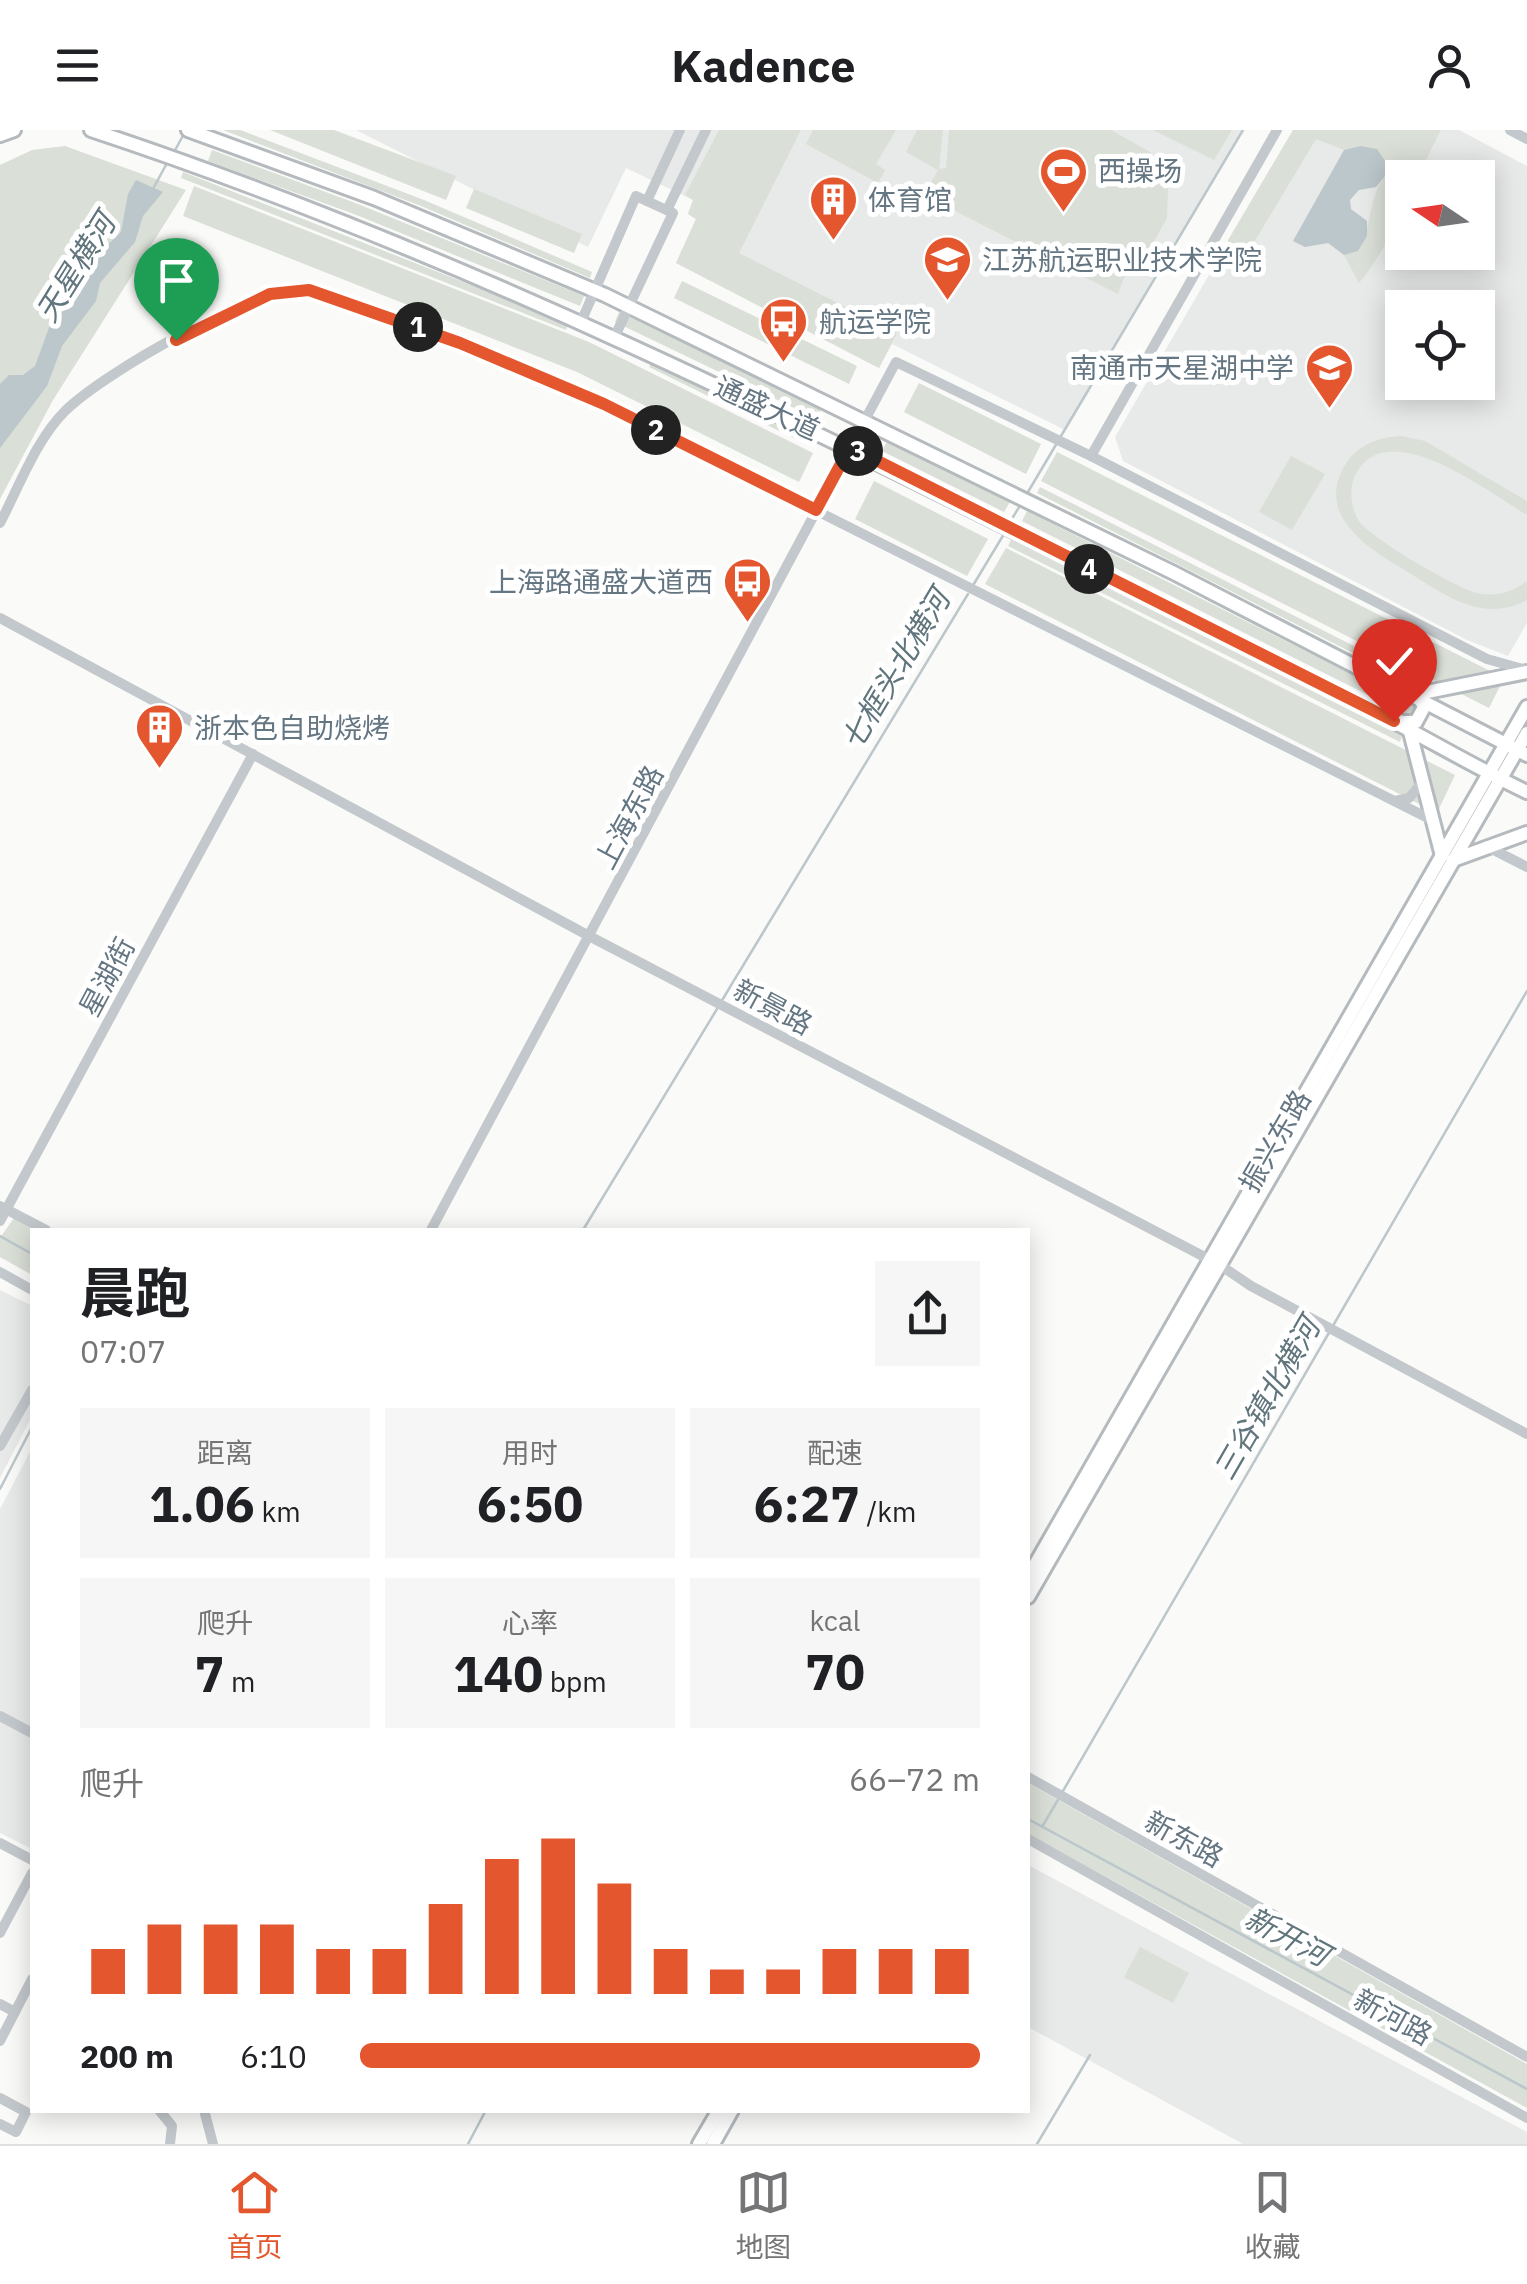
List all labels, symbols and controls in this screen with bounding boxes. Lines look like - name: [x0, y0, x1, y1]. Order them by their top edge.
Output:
- text: Kadence: [671, 36, 856, 94]
- icon: menu: [50, 38, 105, 93]
- icon: person: [1422, 38, 1477, 93]
- sports icon: 西操场: [1037, 145, 1089, 213]
- place label: 西操场: [1098, 152, 1182, 189]
- north arrow: [1385, 160, 1495, 270]
- map controls: [1385, 160, 1495, 400]
- building icon: 体育馆: [807, 174, 859, 242]
- place label: 体育馆: [868, 181, 952, 218]
- water label: 天星横河: [26, 202, 126, 328]
- school or university icon: 江苏航运职业技术学院: [921, 234, 973, 302]
- pin: [134, 238, 219, 341]
- place label: 江苏航运职业技术学院: [982, 241, 1262, 278]
- icon: arrive: [149, 253, 204, 308]
- button: locate: [1385, 290, 1495, 400]
- bus stop icon: 航运学院: [758, 296, 810, 364]
- pin: 1: [393, 302, 443, 352]
- place label: 航运学院: [819, 303, 931, 340]
- text: 1: [410, 308, 426, 345]
- school or university icon: 南通市天星湖中学: [1303, 342, 1355, 410]
- place label: 南通市天星湖中学: [1070, 349, 1294, 386]
- street label: 通盛大道: [709, 367, 826, 448]
- pin: 2: [631, 405, 681, 455]
- text: 2: [648, 411, 664, 448]
- pin: 3: [833, 426, 883, 476]
- text: 3: [850, 432, 866, 469]
- pin: 4: [1064, 544, 1114, 594]
- text: 4: [1081, 550, 1097, 587]
- bus stop icon: 上海路通盛大道西: [722, 556, 774, 624]
- place label: 上海路通盛大道西: [489, 563, 713, 600]
- water label: 七框头北横河: [832, 578, 960, 756]
- pin: [1352, 619, 1437, 722]
- icon: check: [1367, 634, 1422, 689]
- building icon: 浙本色自助烧烤: [133, 702, 185, 770]
- place label: 浙本色自助烧烤: [194, 709, 390, 746]
- street label: 上海东路: [586, 759, 671, 875]
- street label: 星湖街: [71, 931, 143, 1023]
- street label: 新景路: [727, 971, 819, 1043]
- street label: 振兴东路: [1231, 1083, 1319, 1199]
- text: 晨跑: [80, 1257, 190, 1328]
- button: share: [875, 1261, 980, 1366]
- water label: 三谷镇北横河: [1204, 1306, 1330, 1486]
- text: 07:07: [80, 1330, 166, 1372]
- text: 距离: [197, 1434, 253, 1471]
- text: 用时: [502, 1434, 558, 1471]
- text: 配速: [807, 1434, 863, 1471]
- text: 1.06: [149, 1471, 255, 1536]
- text: 6:50: [477, 1471, 583, 1536]
- text: 6:27: [753, 1471, 860, 1536]
- text: km: [255, 1493, 301, 1530]
- text: /km: [860, 1493, 917, 1530]
- text: kcal: [810, 1602, 860, 1639]
- text: 爬升: [197, 1604, 253, 1641]
- text: 心率: [502, 1604, 558, 1641]
- text: 70: [805, 1639, 865, 1704]
- text: 7: [194, 1641, 224, 1706]
- text: 140: [453, 1641, 543, 1706]
- text: m: [224, 1663, 256, 1700]
- text: bpm: [543, 1663, 607, 1700]
- text: 66–72 m: [849, 1758, 980, 1800]
- text: 爬升: [80, 1762, 144, 1804]
- street label: 新东路: [1139, 1802, 1230, 1875]
- water label: 新开河: [1239, 1897, 1341, 1976]
- street label: 新河路: [1348, 1980, 1439, 2053]
- text: 200 m: [80, 2035, 174, 2077]
- text: 6:10: [240, 2035, 307, 2077]
- tab: 首页: [226, 2165, 283, 2265]
- tab: 地图: [735, 2165, 792, 2265]
- tab: 收藏: [1244, 2165, 1301, 2265]

